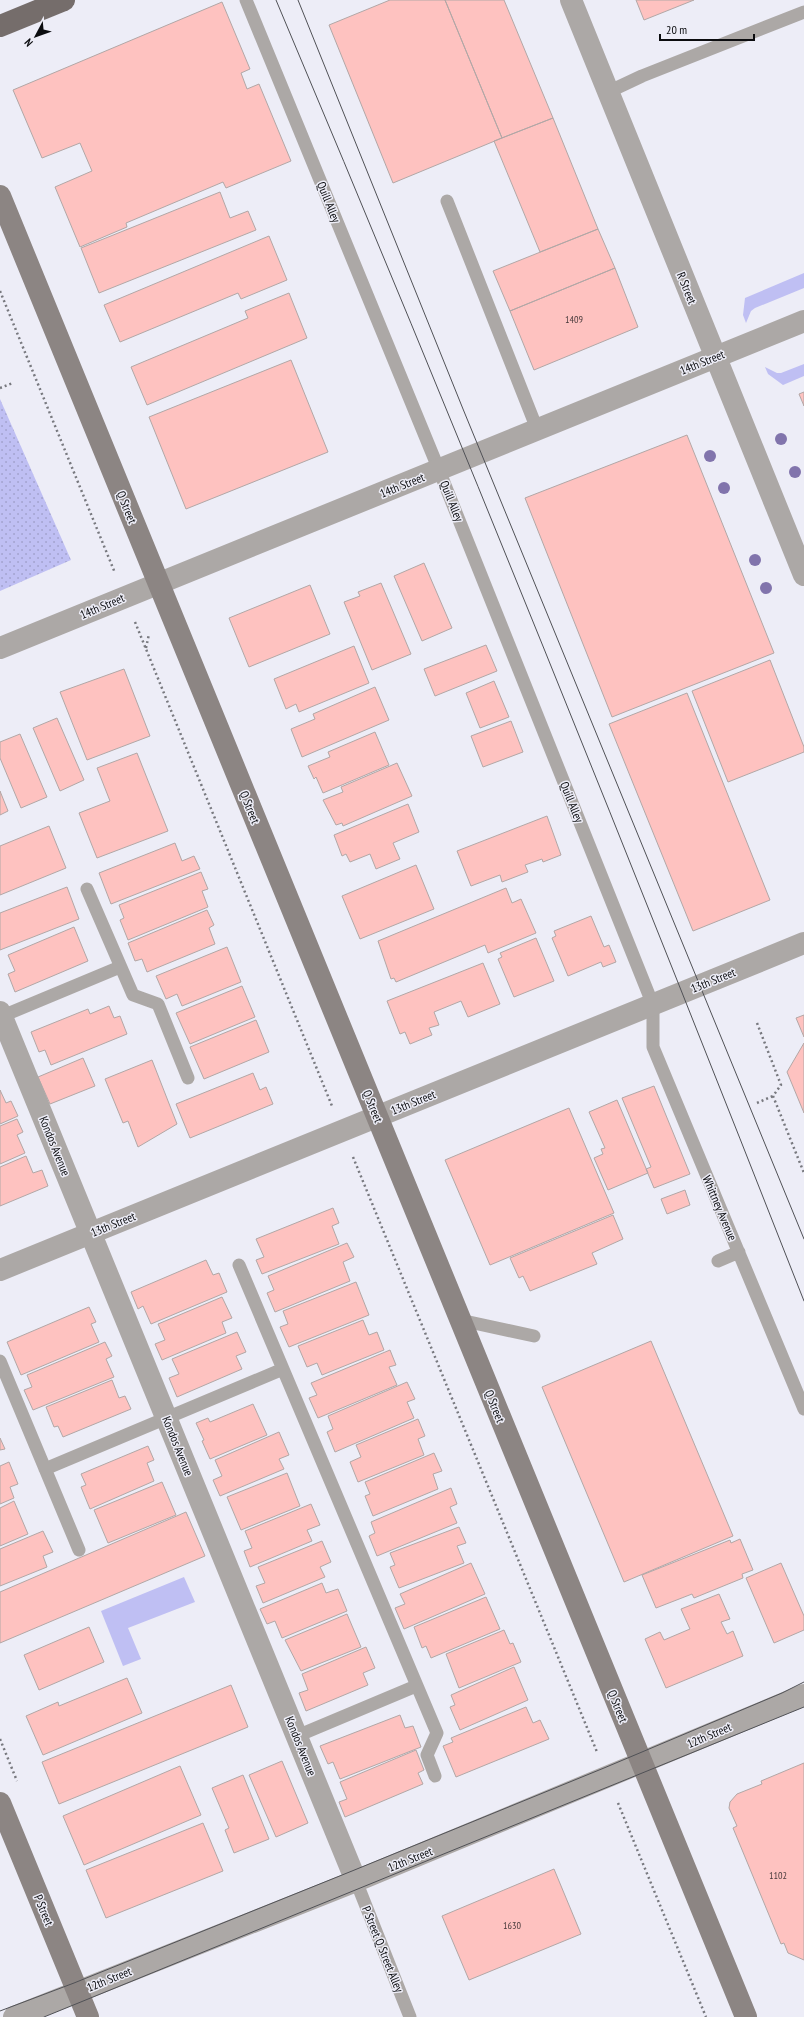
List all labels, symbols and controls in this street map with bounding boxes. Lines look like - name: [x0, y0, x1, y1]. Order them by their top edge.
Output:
- north arrow: [16, 16, 56, 56]
- scale bar: [660, 16, 754, 42]
- text: 20 m: [666, 22, 687, 37]
- text: N: [21, 36, 36, 49]
- street label: Quill Alley: [314, 179, 344, 225]
- street label: R Street: [674, 270, 700, 307]
- house number: 1409: [565, 313, 583, 326]
- street label: 14th Street: [678, 346, 727, 378]
- street label: 14th Street: [378, 469, 427, 501]
- street label: Quill Alley: [437, 478, 467, 524]
- street label: Q Street: [114, 488, 141, 526]
- street label: 14th Street: [78, 590, 127, 622]
- street label: Quill Alley: [557, 779, 587, 825]
- street label: Q Street: [237, 788, 264, 826]
- street label: 13th Street: [689, 964, 738, 996]
- street label: 13th Street: [389, 1086, 438, 1118]
- street label: Q Street: [360, 1087, 387, 1125]
- street label: Kondos Avenue: [36, 1114, 74, 1178]
- street label: Whittney Avenue: [700, 1173, 740, 1243]
- street label: 13th Street: [89, 1208, 138, 1240]
- street label: Q Street: [482, 1387, 509, 1425]
- street label: Kondos Avenue: [159, 1414, 197, 1478]
- street label: Q Street: [605, 1687, 632, 1725]
- street label: Kondos Avenue: [282, 1714, 320, 1778]
- street label: 12th Street: [685, 1719, 734, 1751]
- street label: 12th Street: [386, 1843, 435, 1875]
- house number: 1102: [769, 1869, 787, 1882]
- street label: P Street: [31, 1892, 57, 1928]
- street label: P Street Q Street Alley: [359, 1904, 407, 1995]
- house number: 1630: [503, 1919, 522, 1932]
- street label: 12th Street: [85, 1963, 134, 1995]

